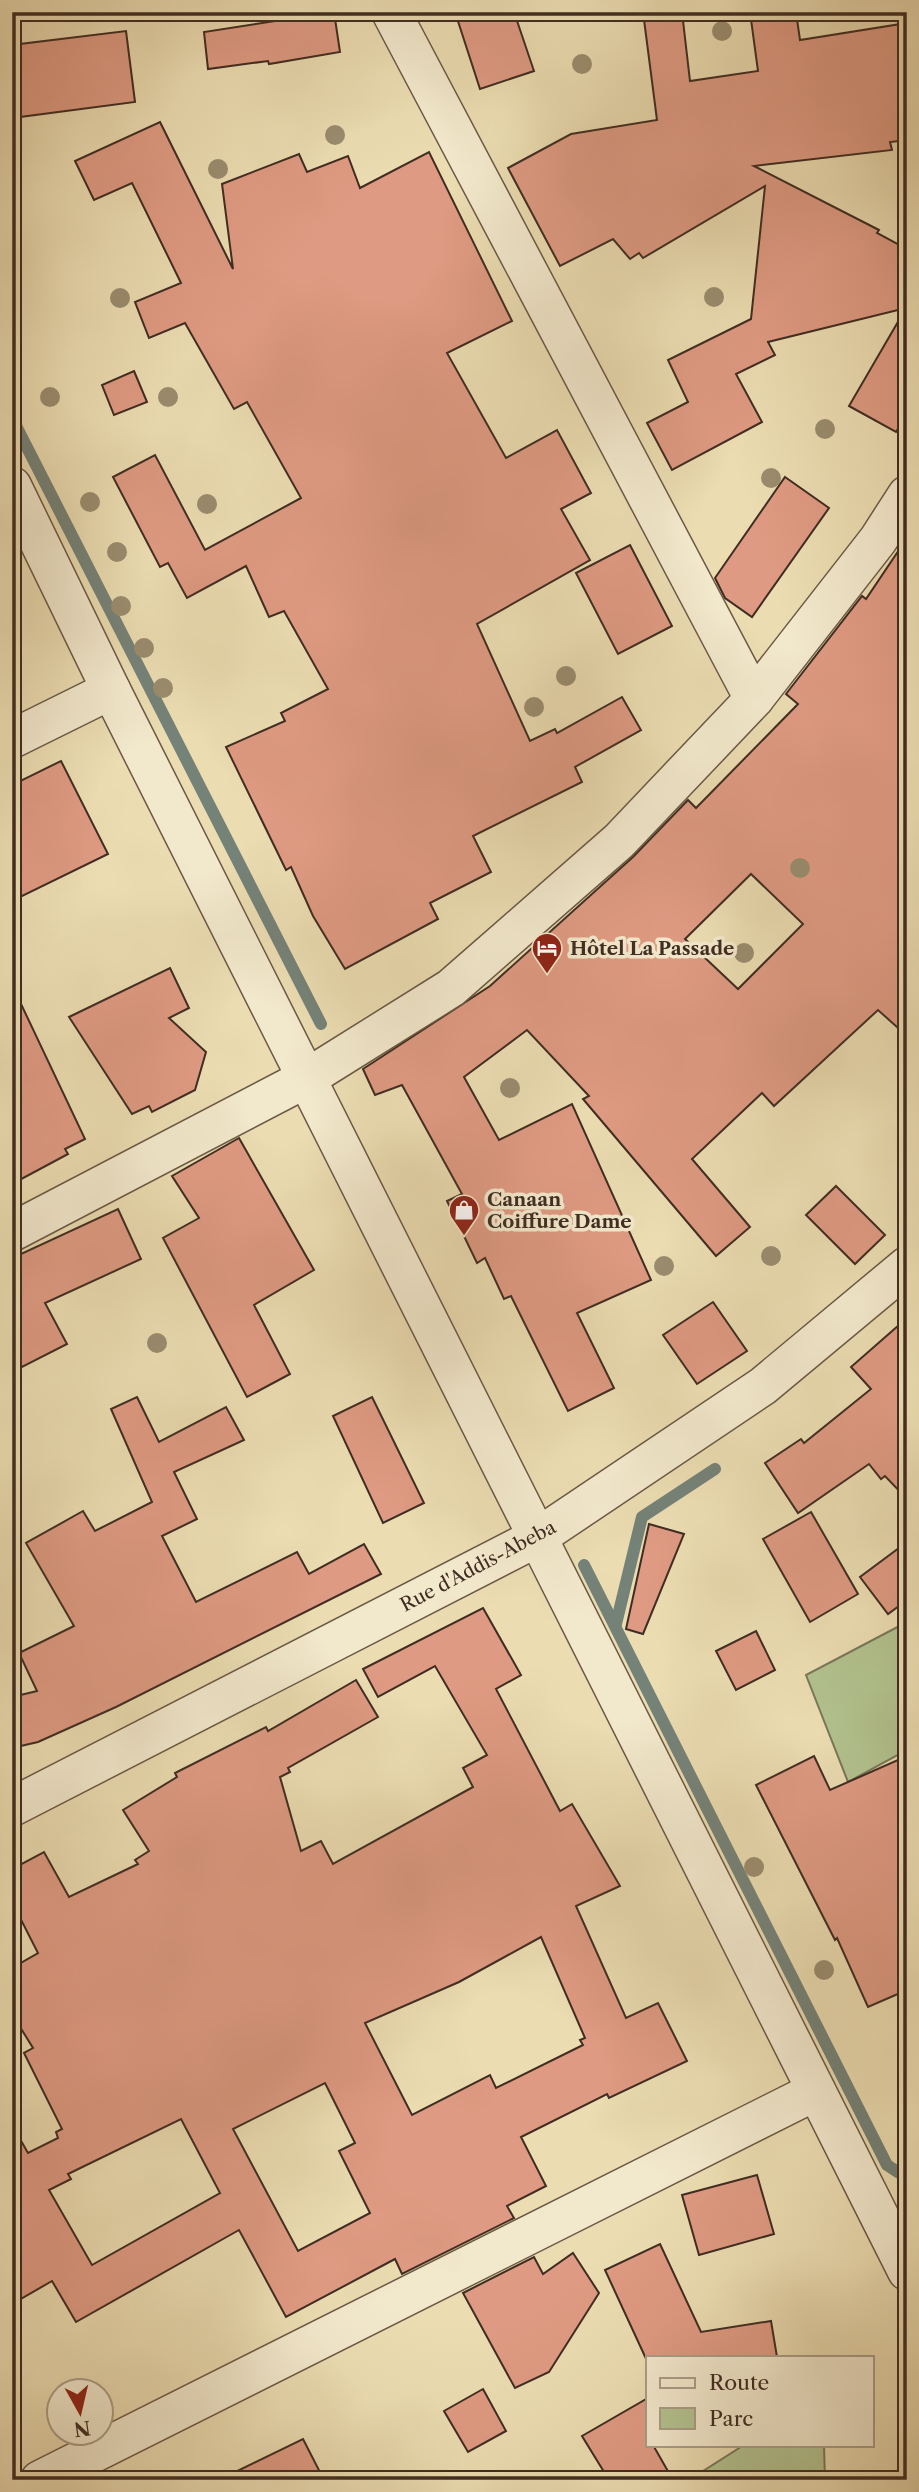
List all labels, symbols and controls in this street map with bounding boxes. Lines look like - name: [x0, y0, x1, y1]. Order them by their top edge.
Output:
- hotel icon: Hôtel La Passade: [530, 931, 564, 975]
- place label: Hôtel La Passade: [570, 937, 734, 960]
- place label: Canaan Coiffure Dame: [487, 1188, 632, 1233]
- shop icon: Canaan Coiffure Dame: [447, 1193, 481, 1237]
- street label: Rue d'Addis-Abeba: [396, 1515, 560, 1617]
- legend: [646, 2356, 874, 2446]
- text: Route: [709, 2370, 769, 2395]
- north arrow: [46, 2376, 116, 2446]
- text: Parc: [709, 2406, 753, 2431]
- text: N: [73, 2416, 92, 2441]

